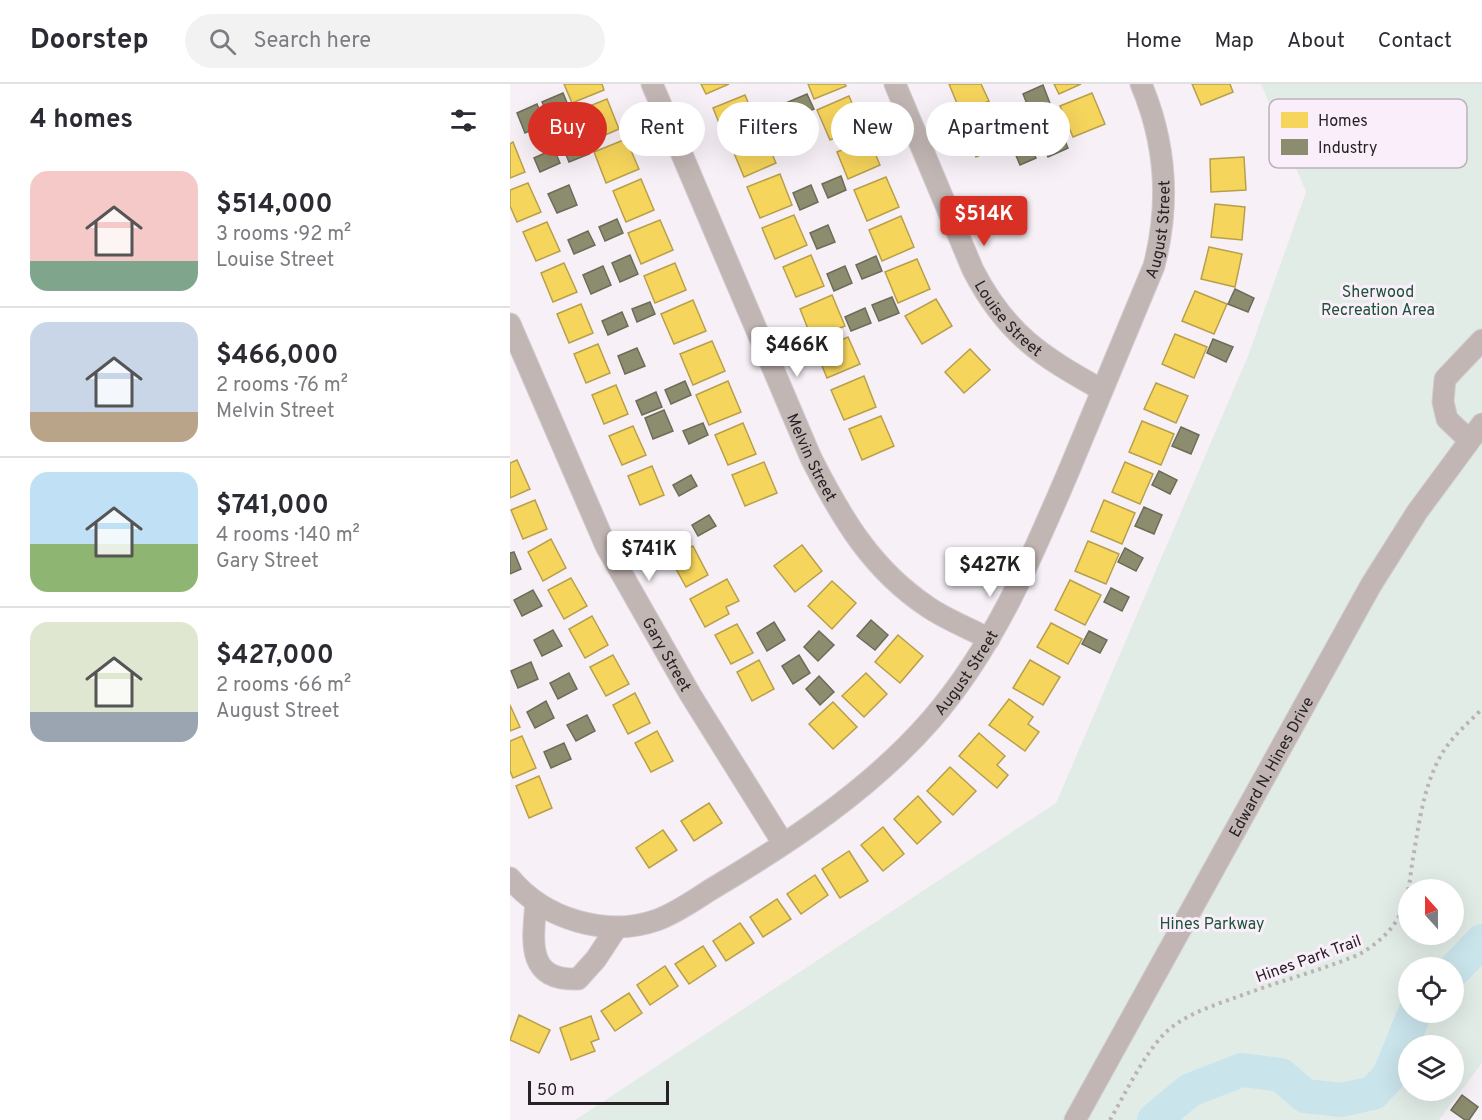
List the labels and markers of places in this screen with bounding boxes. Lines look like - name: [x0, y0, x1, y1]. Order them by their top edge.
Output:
- pin: $514K: [942, 196, 1026, 247]
- pin: $466K: [755, 327, 839, 378]
- pin: $741K: [607, 531, 691, 582]
- pin: $427K: [948, 547, 1032, 598]

